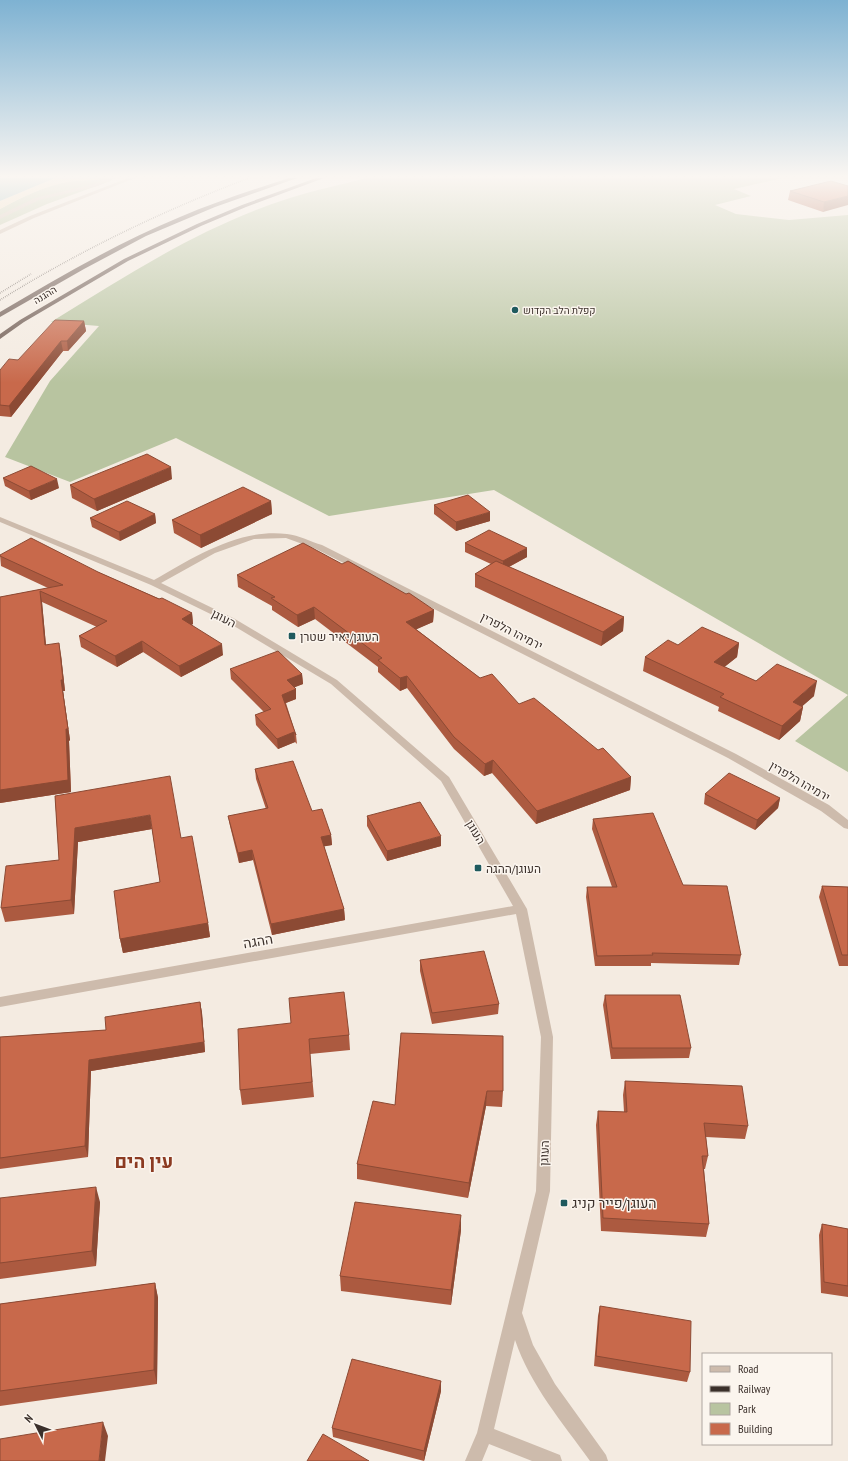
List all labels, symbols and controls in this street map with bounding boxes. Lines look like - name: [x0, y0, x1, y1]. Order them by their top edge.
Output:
- street label: ההגנה: [31, 283, 59, 307]
- place label: קפלת הלב הקדוש: [523, 304, 596, 317]
- marker: קפלת הלב הקדוש: [510, 305, 520, 315]
- street label: העוגן: [209, 605, 239, 631]
- street label: ירמיהו הלפרין: [478, 609, 546, 653]
- place label: העוגן/יאיר שטרן: [300, 629, 379, 644]
- marker: העוגן/יאיר שטרן: [287, 631, 297, 641]
- street label: ירמיהו הלפרין: [767, 758, 833, 804]
- street label: העוגן: [463, 817, 489, 847]
- place label: העוגן/ההגה: [486, 861, 541, 876]
- marker: העוגן/ההגה: [473, 863, 483, 873]
- street label: ההגה: [242, 930, 274, 952]
- street label: העוגן: [536, 1140, 552, 1166]
- district label: עין הים: [115, 1149, 173, 1173]
- place label: העוגן/פייר קניג: [572, 1194, 657, 1212]
- marker: העוגן/פייר קניג: [559, 1198, 569, 1208]
- legend: [702, 1353, 832, 1445]
- text: Road: [738, 1361, 758, 1376]
- text: Railway: [738, 1381, 771, 1396]
- text: Park: [738, 1401, 756, 1416]
- north arrow: [16, 1405, 56, 1445]
- text: N: [21, 1411, 36, 1425]
- text: Building: [738, 1421, 773, 1436]

